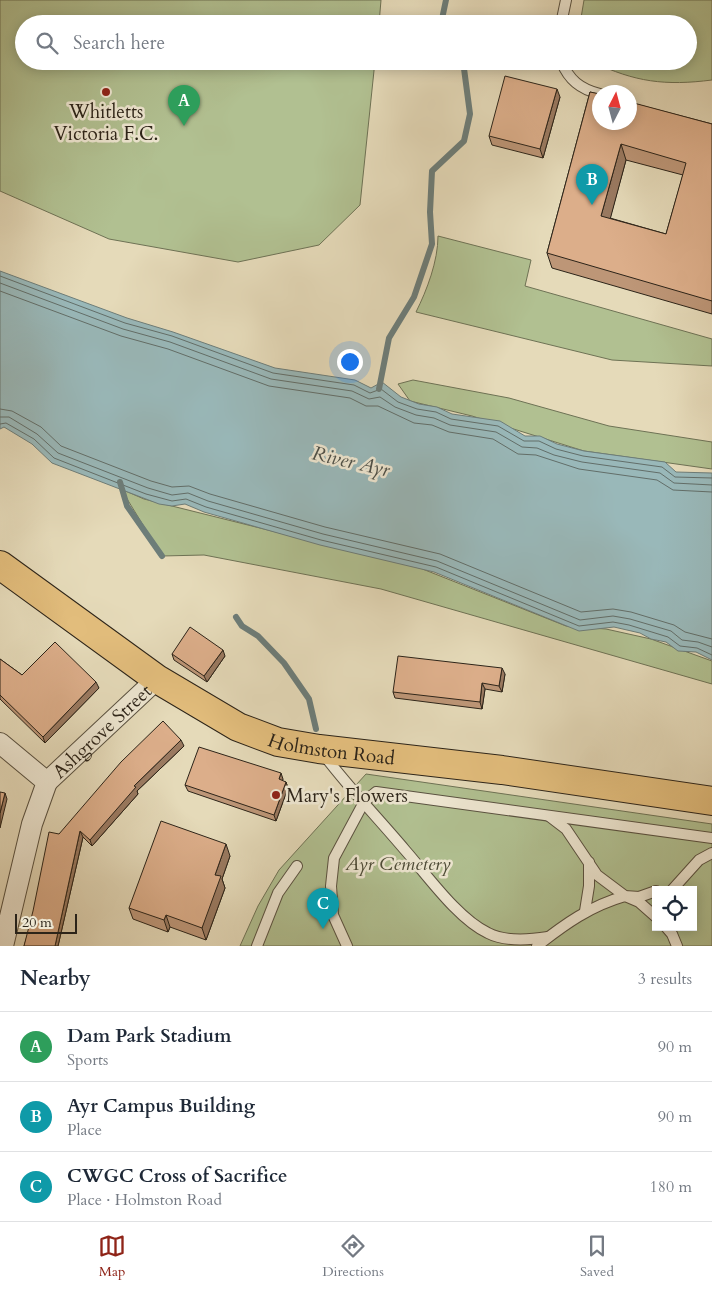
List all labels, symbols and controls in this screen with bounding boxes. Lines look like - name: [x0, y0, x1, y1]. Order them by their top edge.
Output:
- search box: [15, 15, 697, 70]
- icon: search: [33, 29, 61, 57]
- text: Search here: [73, 30, 165, 56]
- pin: A: [168, 85, 200, 126]
- north arrow: [592, 85, 637, 130]
- marker: Whitletts Victoria F.C.: [100, 86, 112, 98]
- place label: Whitletts Victoria F.C.: [54, 99, 158, 147]
- pin: B: [576, 164, 608, 205]
- your location: [337, 349, 363, 375]
- water label: River Ayr: [309, 439, 394, 484]
- street label: Ashgrove Street: [47, 679, 158, 785]
- street label: Holmston Road: [264, 727, 396, 772]
- place label: Mary's Flowers: [286, 783, 408, 809]
- marker: Mary's Flowers: [270, 789, 282, 801]
- park label: Ayr Cemetery: [344, 851, 451, 877]
- map controls: [652, 886, 697, 931]
- button: locate: [652, 886, 697, 931]
- pin: C: [307, 888, 339, 929]
- scale bar: [15, 911, 78, 934]
- text: 20 m: [22, 913, 52, 932]
- text: Nearby: [20, 964, 91, 993]
- text: 3 results: [638, 968, 692, 990]
- text: Dam Park Stadium: [67, 1023, 232, 1049]
- text: A: [30, 1036, 42, 1058]
- text: 90 m: [658, 1036, 692, 1058]
- text: Sports: [67, 1049, 108, 1071]
- text: Ayr Campus Building: [67, 1093, 255, 1119]
- text: B: [30, 1106, 42, 1128]
- text: 90 m: [658, 1106, 692, 1128]
- text: Place: [67, 1119, 102, 1141]
- text: CWGC Cross of Sacrifice: [67, 1163, 288, 1189]
- text: C: [30, 1176, 42, 1198]
- text: 180 m: [650, 1176, 692, 1198]
- text: Place · Holmston Road: [67, 1189, 222, 1211]
- tab: Map: [98, 1232, 126, 1281]
- tab: Directions: [322, 1232, 384, 1281]
- tab: Saved: [580, 1232, 614, 1281]

